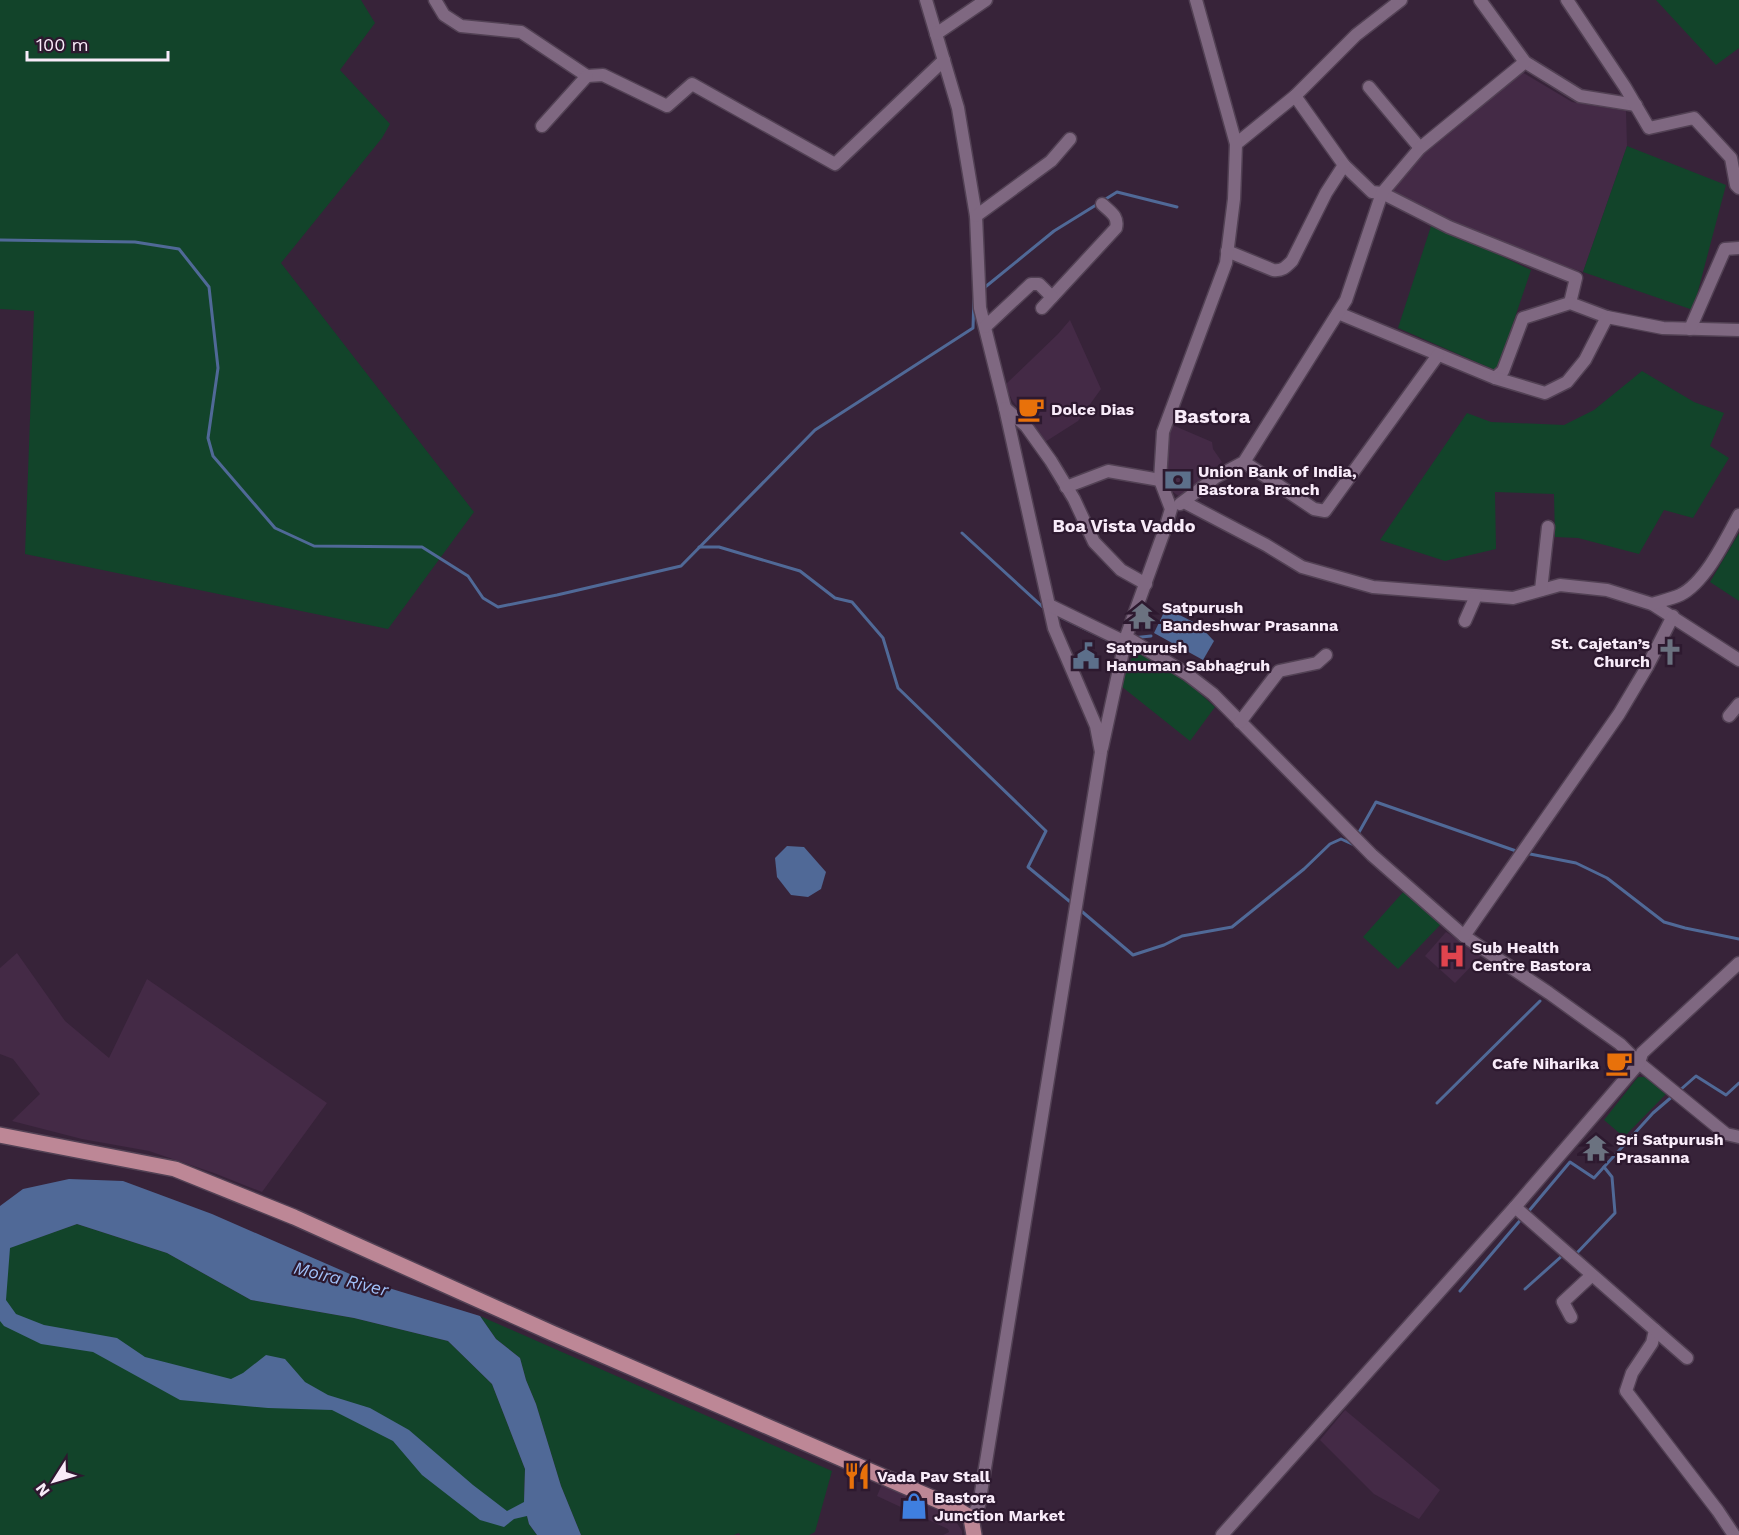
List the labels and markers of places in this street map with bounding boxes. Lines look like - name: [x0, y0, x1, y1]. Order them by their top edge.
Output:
- cafe icon: Dolce Dias: [1016, 394, 1046, 424]
- place label: Dolce Dias: [1051, 400, 1135, 419]
- place label: Union Bank of India, Bastora Branch: [1198, 462, 1357, 499]
- bank icon: Union Bank of India, Bastora Branch: [1163, 465, 1193, 495]
- place label: Satpurush Bandeshwar Prasanna: [1162, 598, 1339, 635]
- temple icon: Satpurush Bandeshwar Prasanna: [1127, 601, 1157, 631]
- place label: St. Cajetan’s Church: [1551, 634, 1650, 671]
- church icon: St. Cajetan’s Church: [1655, 637, 1685, 667]
- place label: Satpurush Hanuman Sabhagruh: [1106, 638, 1270, 675]
- public building icon: Satpurush Hanuman Sabhagruh: [1071, 641, 1101, 671]
- place label: Sub Health Centre Bastora: [1472, 938, 1592, 975]
- hospital icon: Sub Health Centre Bastora: [1437, 941, 1467, 971]
- cafe icon: Cafe Niharika: [1604, 1048, 1634, 1078]
- place label: Cafe Niharika: [1492, 1054, 1600, 1073]
- place label: Sri Satpurush Prasanna: [1616, 1130, 1724, 1167]
- temple icon: Sri Satpurush Prasanna: [1581, 1133, 1611, 1163]
- restaurant icon: Vada Pav Stall: [842, 1461, 872, 1491]
- place label: Vada Pav Stall: [877, 1467, 991, 1486]
- place label: Bastora Junction Market: [934, 1488, 1065, 1525]
- shop icon: Bastora Junction Market: [899, 1491, 929, 1521]

